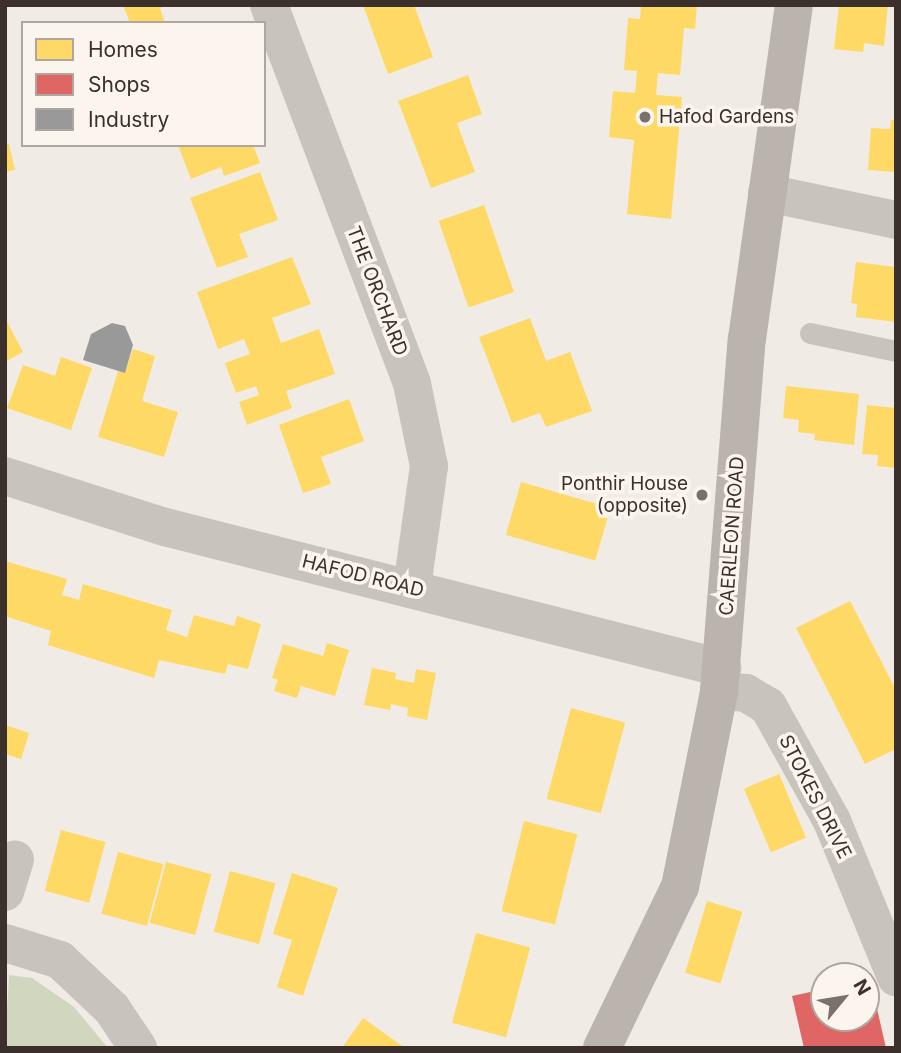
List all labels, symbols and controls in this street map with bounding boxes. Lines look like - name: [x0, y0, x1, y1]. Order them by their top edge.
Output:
- legend: [21, 21, 266, 147]
- text: Homes: [88, 37, 158, 62]
- text: Shops: [88, 72, 150, 97]
- place label: Hafod Gardens: [659, 106, 794, 128]
- text: Industry: [88, 107, 169, 132]
- marker: Hafod Gardens: [637, 109, 653, 125]
- street label: THE ORCHARD: [342, 223, 412, 359]
- street label: CAERLEON ROAD: [715, 456, 749, 616]
- place label: Ponthir House (opposite): [561, 473, 688, 517]
- marker: Ponthir House (opposite): [694, 487, 710, 503]
- street label: HAFOD ROAD: [300, 550, 426, 602]
- street label: STOKES DRIVE: [774, 731, 856, 863]
- north arrow: [810, 962, 880, 1032]
- text: N: [848, 975, 875, 999]

